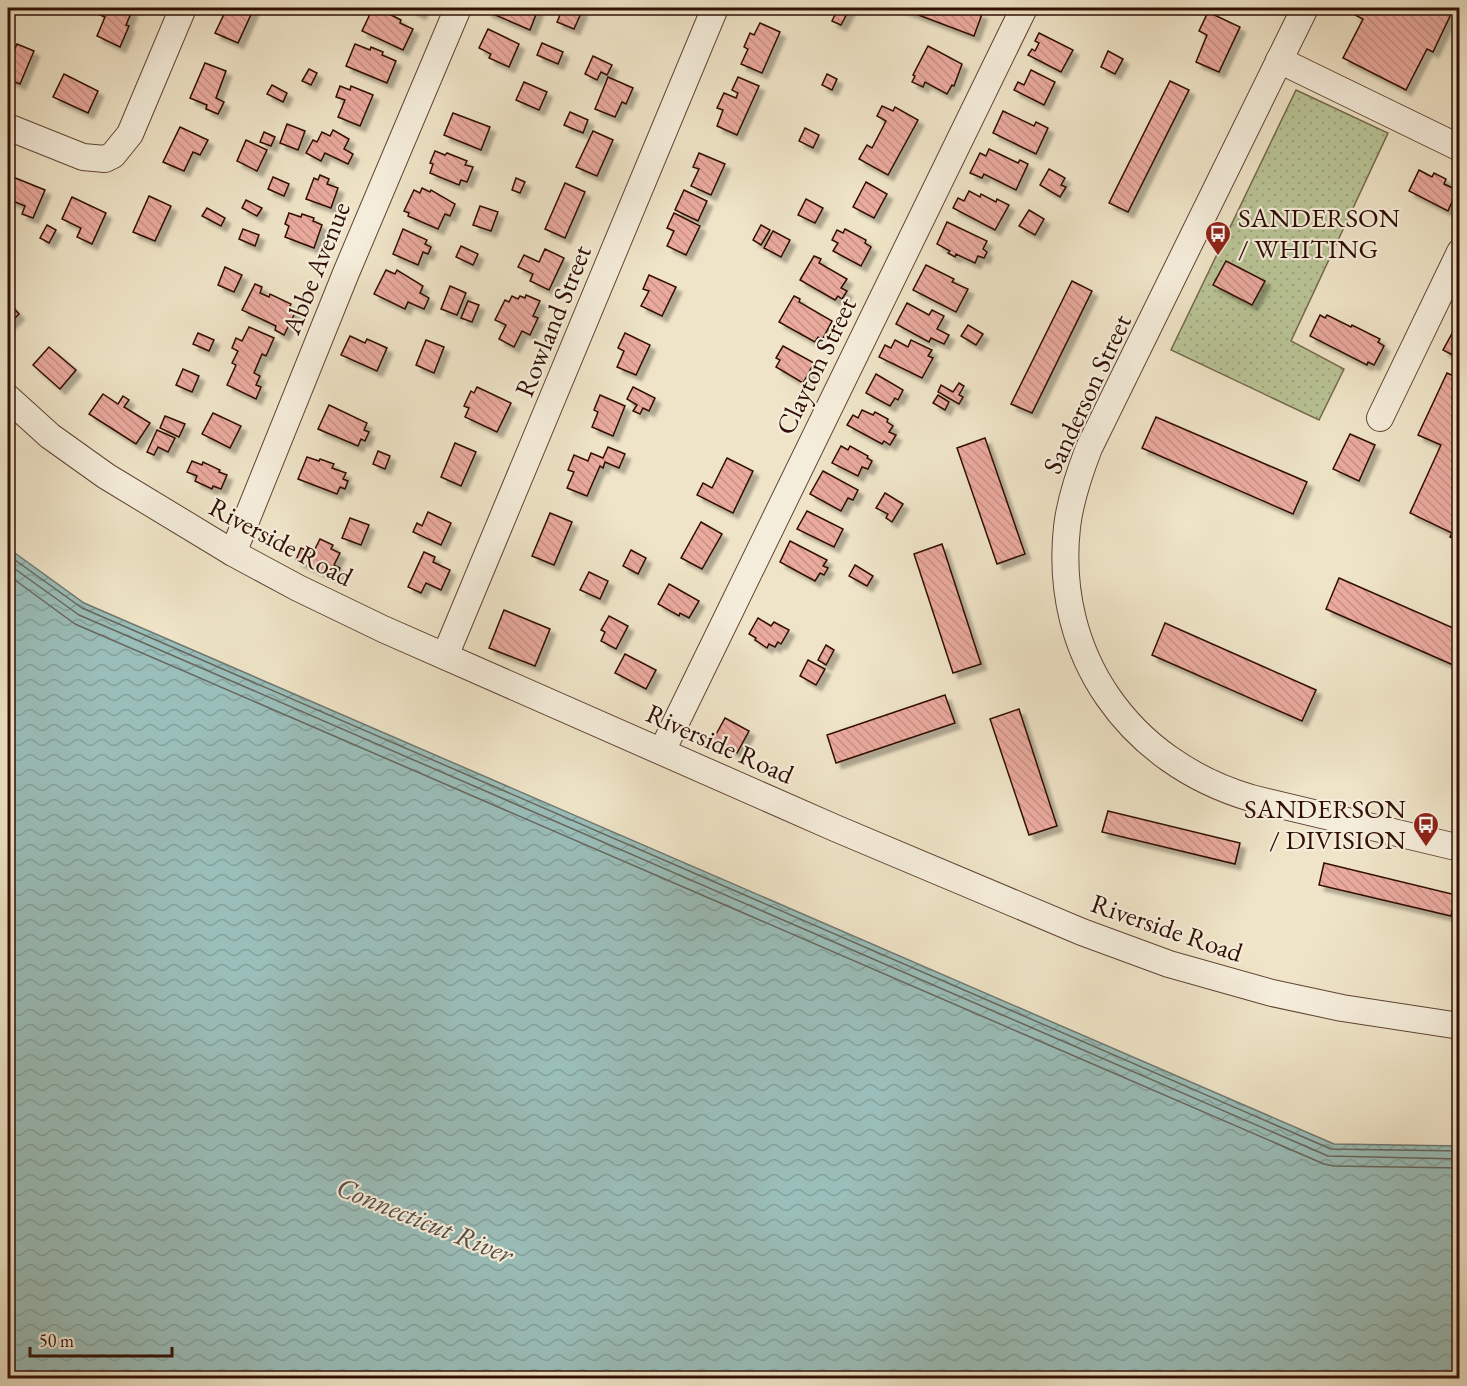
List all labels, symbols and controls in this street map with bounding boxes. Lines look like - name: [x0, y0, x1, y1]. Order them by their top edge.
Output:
- street label: Abbe Avenue: [273, 196, 358, 340]
- place label: SANDERSON / WHITING: [1238, 200, 1401, 266]
- bus stop icon: SANDERSON / WHITING: [1203, 219, 1233, 257]
- street label: Rowland Street: [506, 239, 599, 402]
- street label: Clayton Street: [767, 291, 864, 440]
- street label: Sanderson Street: [1034, 308, 1139, 479]
- street label: Riverside Road: [203, 489, 359, 594]
- street label: Riverside Road: [641, 695, 800, 792]
- place label: SANDERSON / DIVISION: [1244, 791, 1407, 857]
- bus stop icon: SANDERSON / DIVISION: [1411, 810, 1441, 848]
- street label: Riverside Road: [1087, 885, 1248, 970]
- water label: Connecticut River: [331, 1168, 520, 1272]
- scale bar: [30, 1320, 172, 1358]
- text: 50 m: [39, 1329, 74, 1352]

